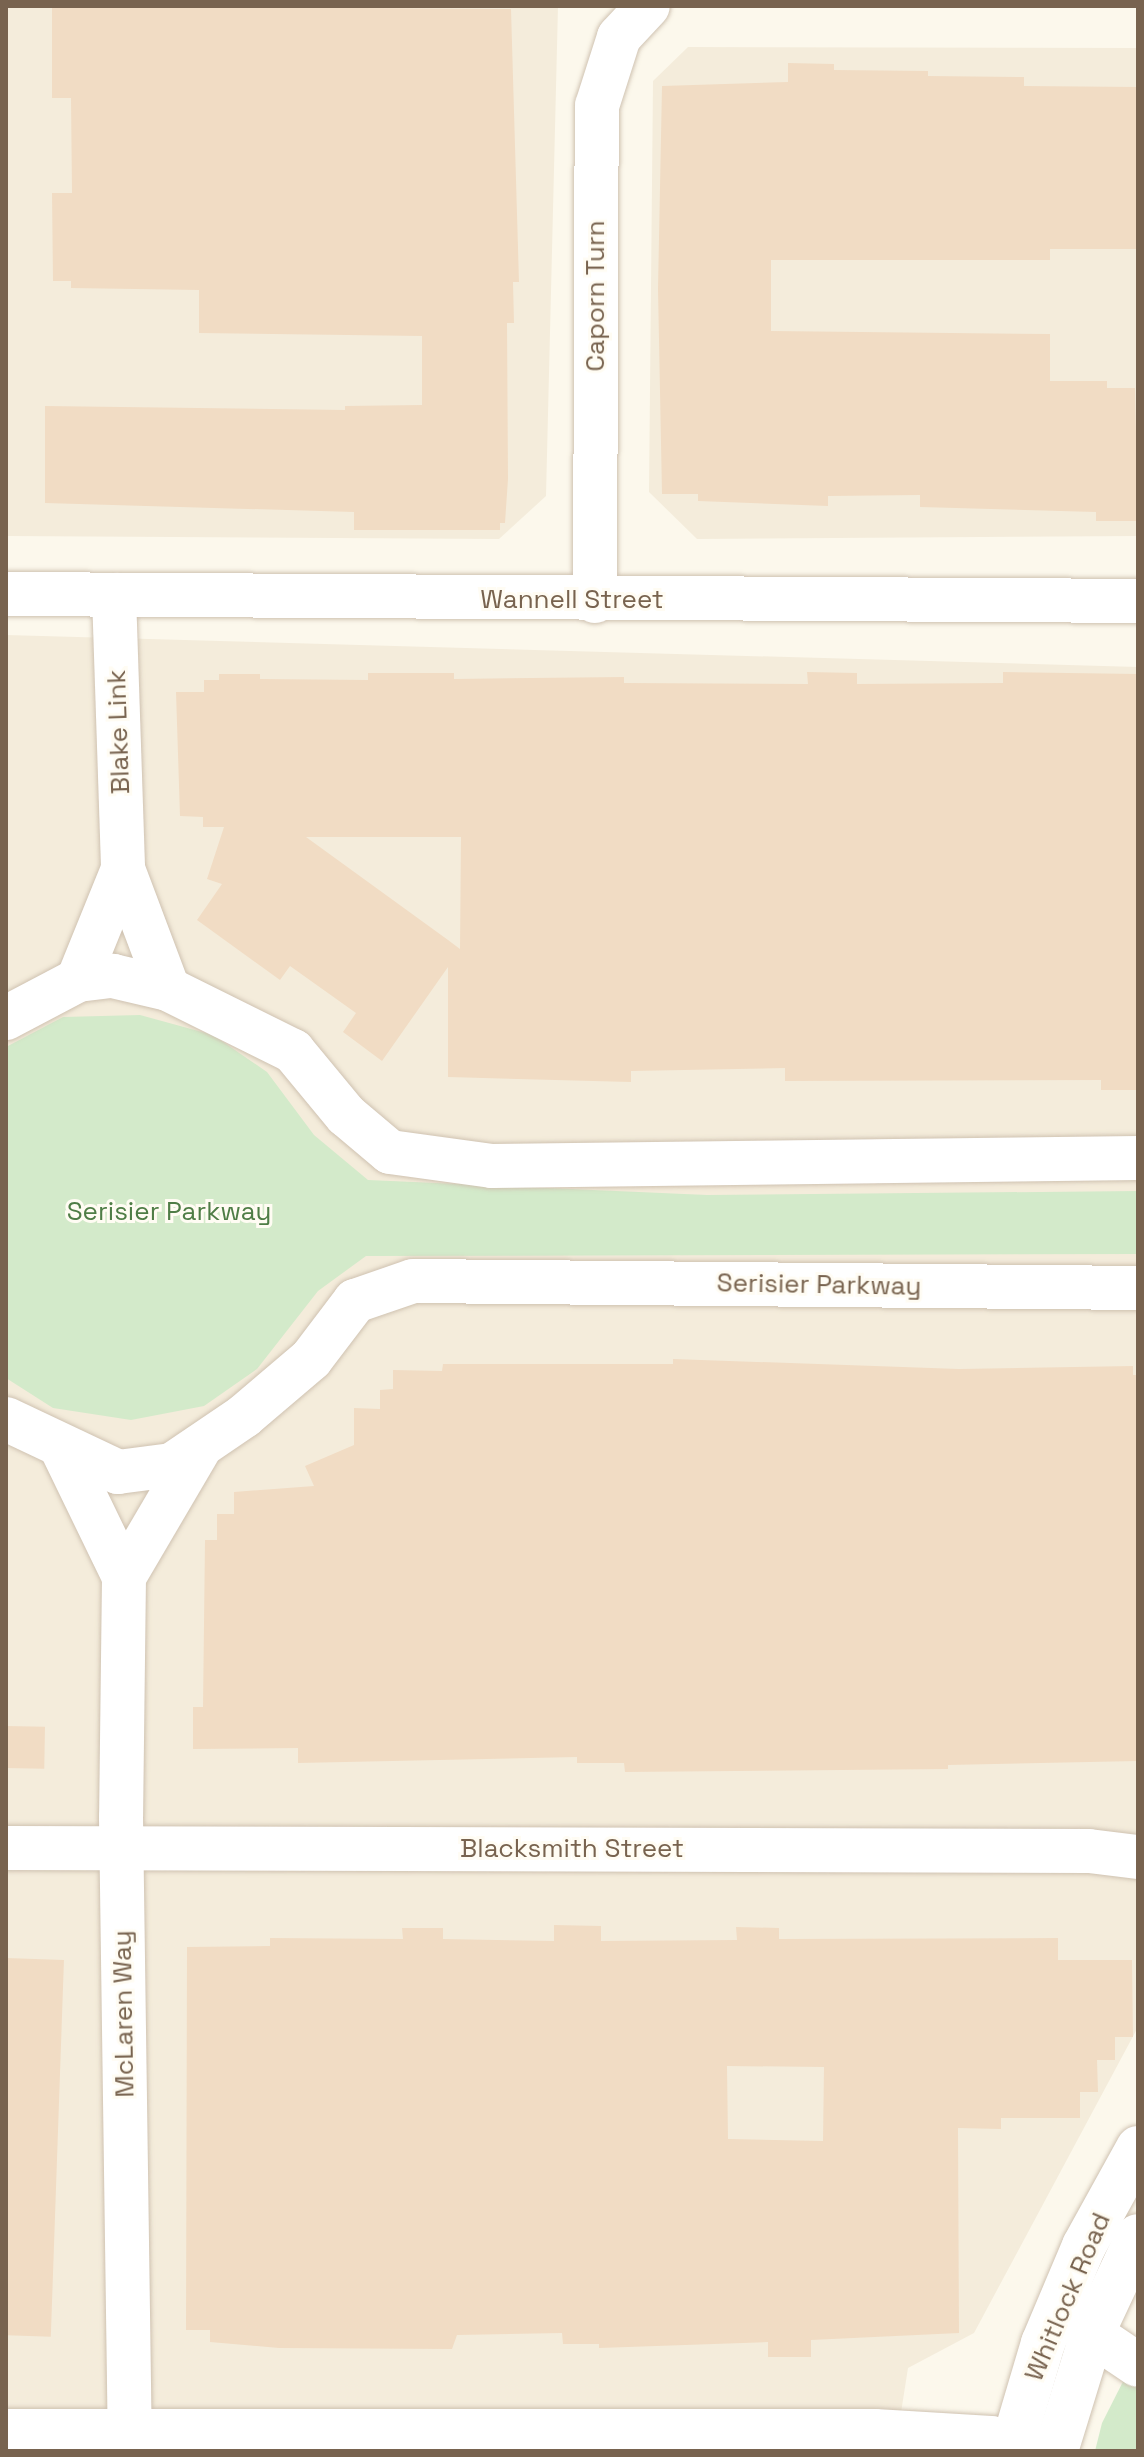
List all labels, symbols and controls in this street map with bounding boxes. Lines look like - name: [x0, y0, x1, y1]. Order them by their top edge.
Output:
- street label: Caporn Turn: [580, 220, 612, 372]
- street label: Wannell Street: [480, 584, 664, 616]
- street label: Blake Link: [101, 669, 137, 795]
- park label: Serisier Parkway: [67, 1196, 271, 1228]
- street label: Serisier Parkway: [716, 1268, 922, 1302]
- street label: Blacksmith Street: [460, 1833, 684, 1865]
- street label: McLaren Way: [107, 1930, 141, 2098]
- street label: Whitlock Road: [1019, 2208, 1117, 2386]

